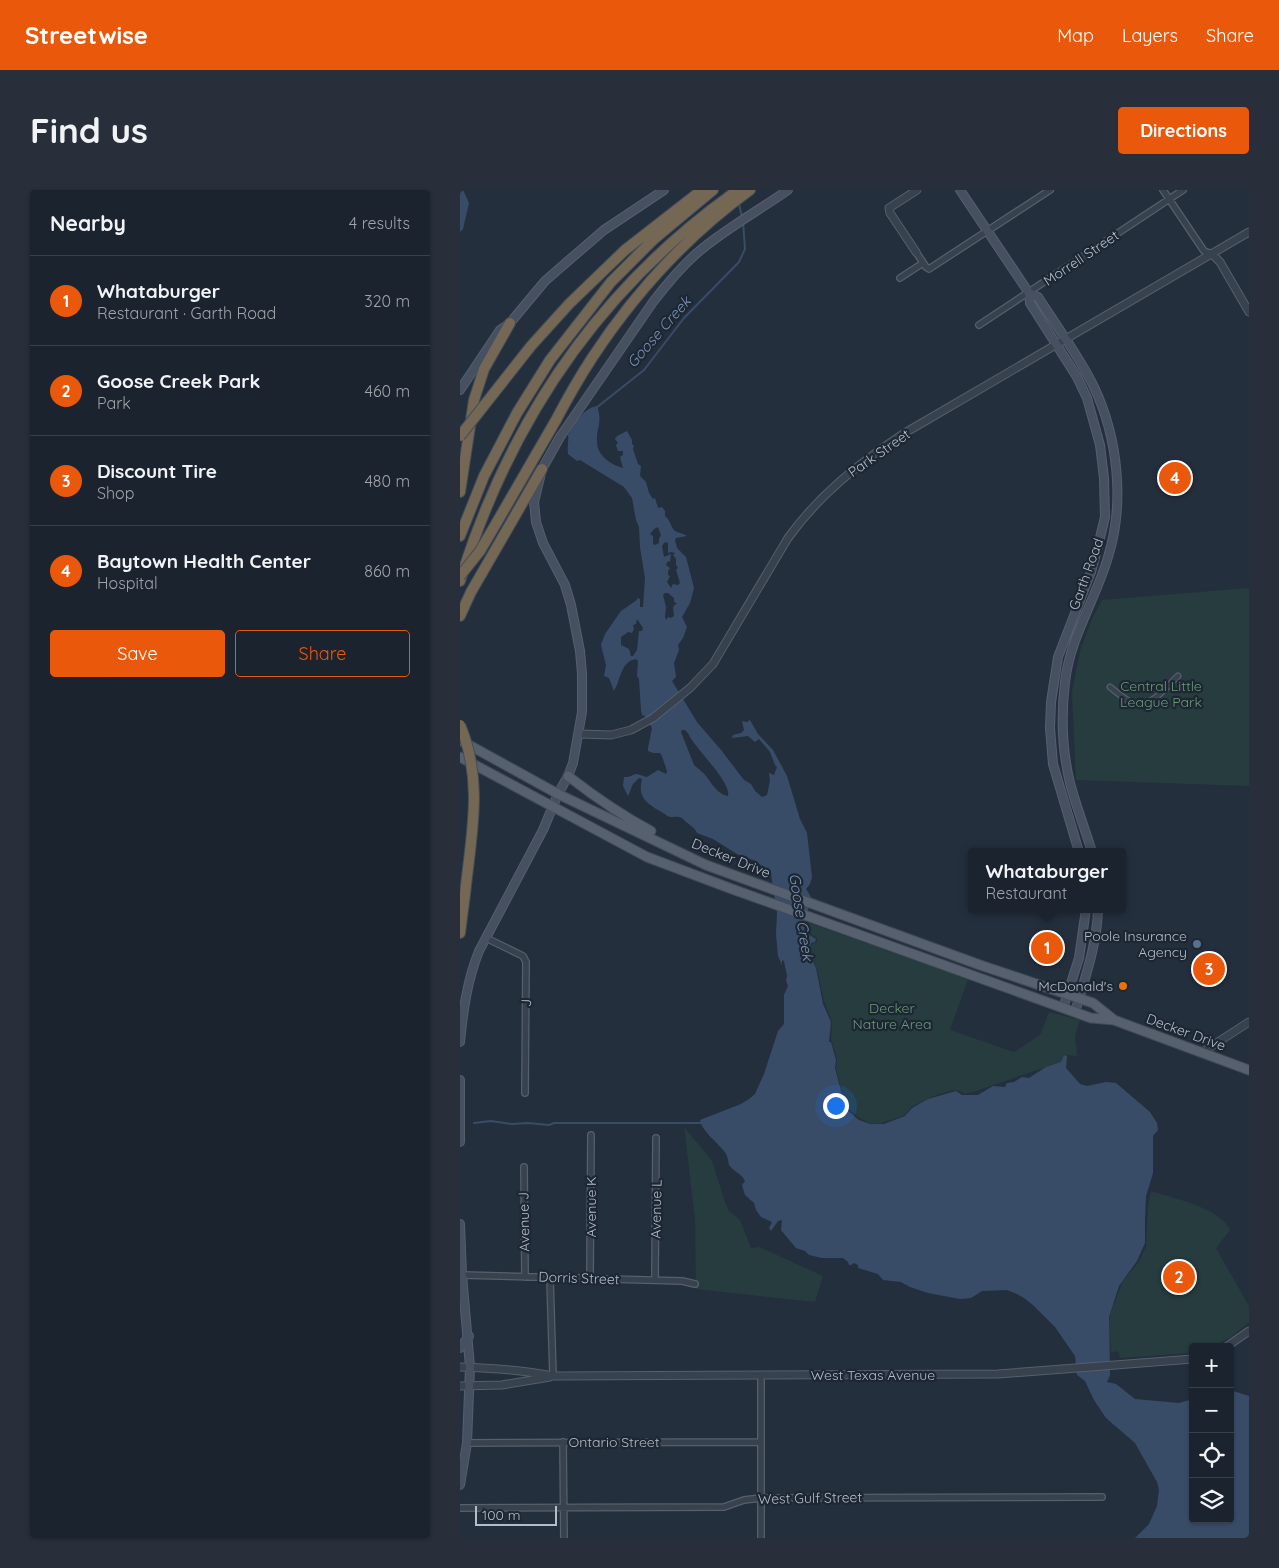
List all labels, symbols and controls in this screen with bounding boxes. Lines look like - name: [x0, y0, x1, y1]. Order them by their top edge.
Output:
- text: Streetwise: [25, 20, 148, 50]
- text: Map: [1057, 24, 1094, 47]
- text: Layers: [1122, 24, 1178, 47]
- text: Share: [1206, 24, 1254, 47]
- button: Directions: [1118, 107, 1249, 154]
- text: Find us: [30, 108, 148, 152]
- text: Nearby: [50, 210, 126, 236]
- text: 4 results: [349, 213, 410, 233]
- street label: Morrell Street: [1040, 226, 1122, 290]
- text: Whataburger: [97, 279, 220, 303]
- text: 1: [63, 291, 69, 311]
- text: 320 m: [364, 291, 410, 311]
- water label: Goose Creek: [622, 291, 696, 371]
- text: Restaurant · Garth Road: [97, 303, 276, 323]
- text: Goose Creek Park: [97, 369, 260, 393]
- text: 2: [61, 381, 71, 401]
- text: 460 m: [364, 381, 410, 401]
- text: Park: [97, 393, 131, 413]
- street label: Park Street: [844, 425, 914, 481]
- text: Discount Tire: [97, 459, 217, 483]
- pin: 4: [1159, 459, 1191, 497]
- text: 3: [62, 471, 70, 491]
- text: 480 m: [364, 471, 410, 491]
- text: Shop: [97, 483, 134, 503]
- street label: Garth Road: [1065, 536, 1107, 612]
- text: Baytown Health Center: [97, 549, 311, 573]
- text: 4: [61, 561, 71, 581]
- text: 860 m: [364, 561, 410, 581]
- text: Hospital: [97, 573, 158, 593]
- button: Save: [50, 630, 225, 677]
- button: Share: [235, 630, 410, 677]
- park label: Central Little League Park: [1120, 677, 1202, 711]
- street label: Decker Drive: [689, 834, 773, 882]
- popup: [968, 848, 1126, 913]
- text: Whataburger: [986, 859, 1108, 883]
- water label: Goose Creek: [785, 872, 818, 964]
- text: Restaurant: [986, 883, 1067, 903]
- place label: Poole Insurance Agency: [1084, 927, 1187, 961]
- pin: 1: [1031, 929, 1063, 967]
- marker: Poole Insurance Agency: [1191, 938, 1203, 950]
- pin: 3: [1193, 950, 1225, 988]
- place label: McDonald's: [1038, 977, 1113, 995]
- marker: McDonald's: [1117, 980, 1129, 992]
- street label: J: [517, 999, 535, 1007]
- park label: Decker Nature Area: [853, 999, 931, 1033]
- street label: Decker Drive: [1144, 1009, 1228, 1055]
- your location: [823, 1093, 849, 1119]
- street label: Avenue K: [582, 1176, 600, 1238]
- street label: Avenue L: [646, 1179, 666, 1239]
- street label: Avenue J: [514, 1192, 534, 1252]
- pin: 2: [1163, 1258, 1195, 1296]
- street label: Dorris Street: [538, 1268, 620, 1288]
- map controls: [1189, 1343, 1234, 1523]
- button: +: [1189, 1343, 1234, 1388]
- street label: West Texas Avenue: [811, 1366, 935, 1384]
- button: −: [1189, 1388, 1234, 1433]
- street label: Ontario Street: [569, 1433, 660, 1451]
- button: locate: [1189, 1433, 1234, 1478]
- button: layers: [1189, 1478, 1234, 1523]
- street label: West Gulf Street: [758, 1488, 863, 1508]
- scale bar: [475, 1503, 558, 1526]
- text: 100 m: [482, 1506, 520, 1524]

